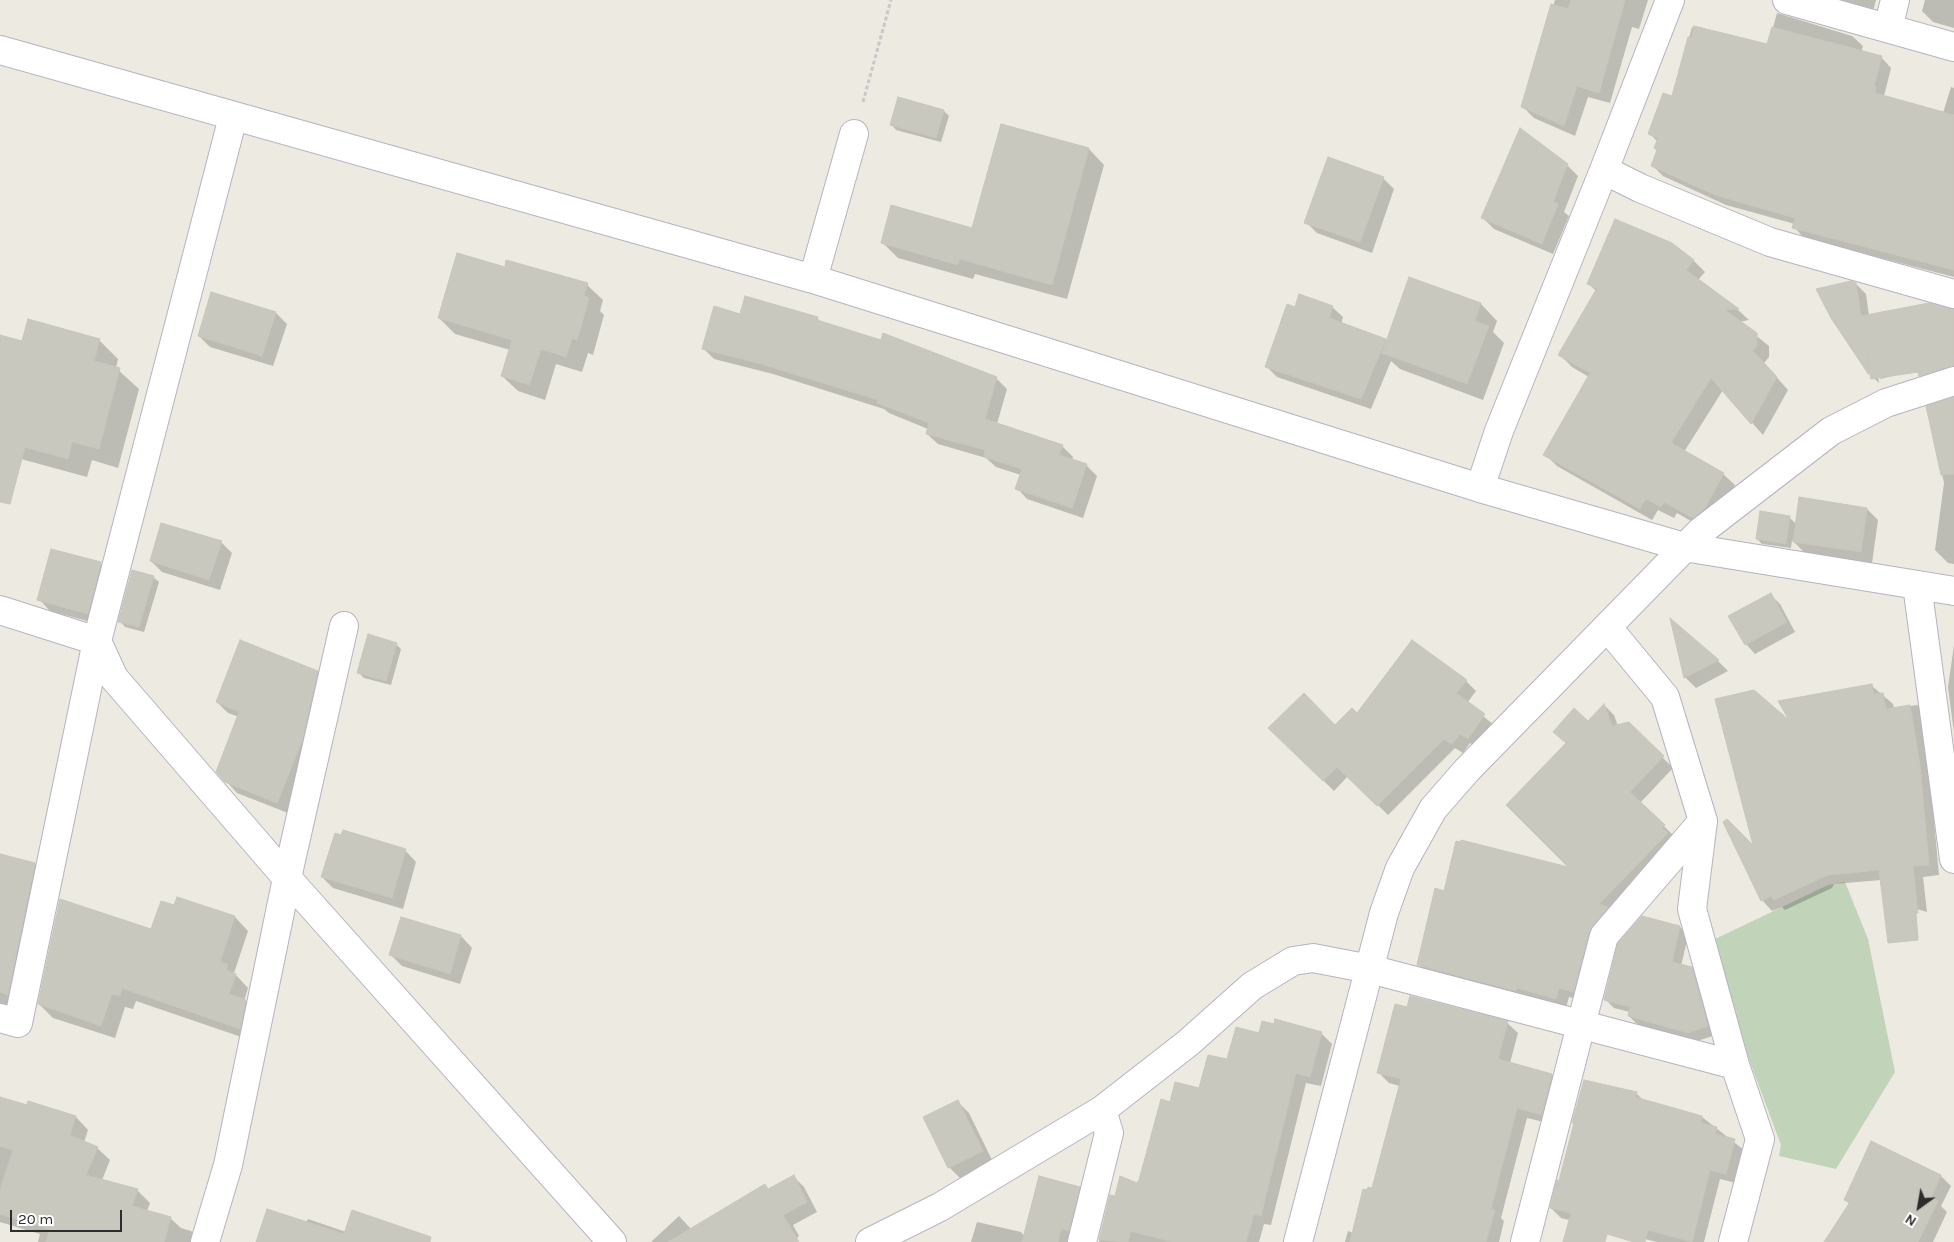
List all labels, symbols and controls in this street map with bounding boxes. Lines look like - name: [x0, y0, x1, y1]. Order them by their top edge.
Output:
- north arrow: [1894, 1182, 1944, 1232]
- scale bar: [12, 1200, 125, 1232]
- text: 20 m: [18, 1210, 53, 1228]
- text: N: [1902, 1210, 1920, 1230]

